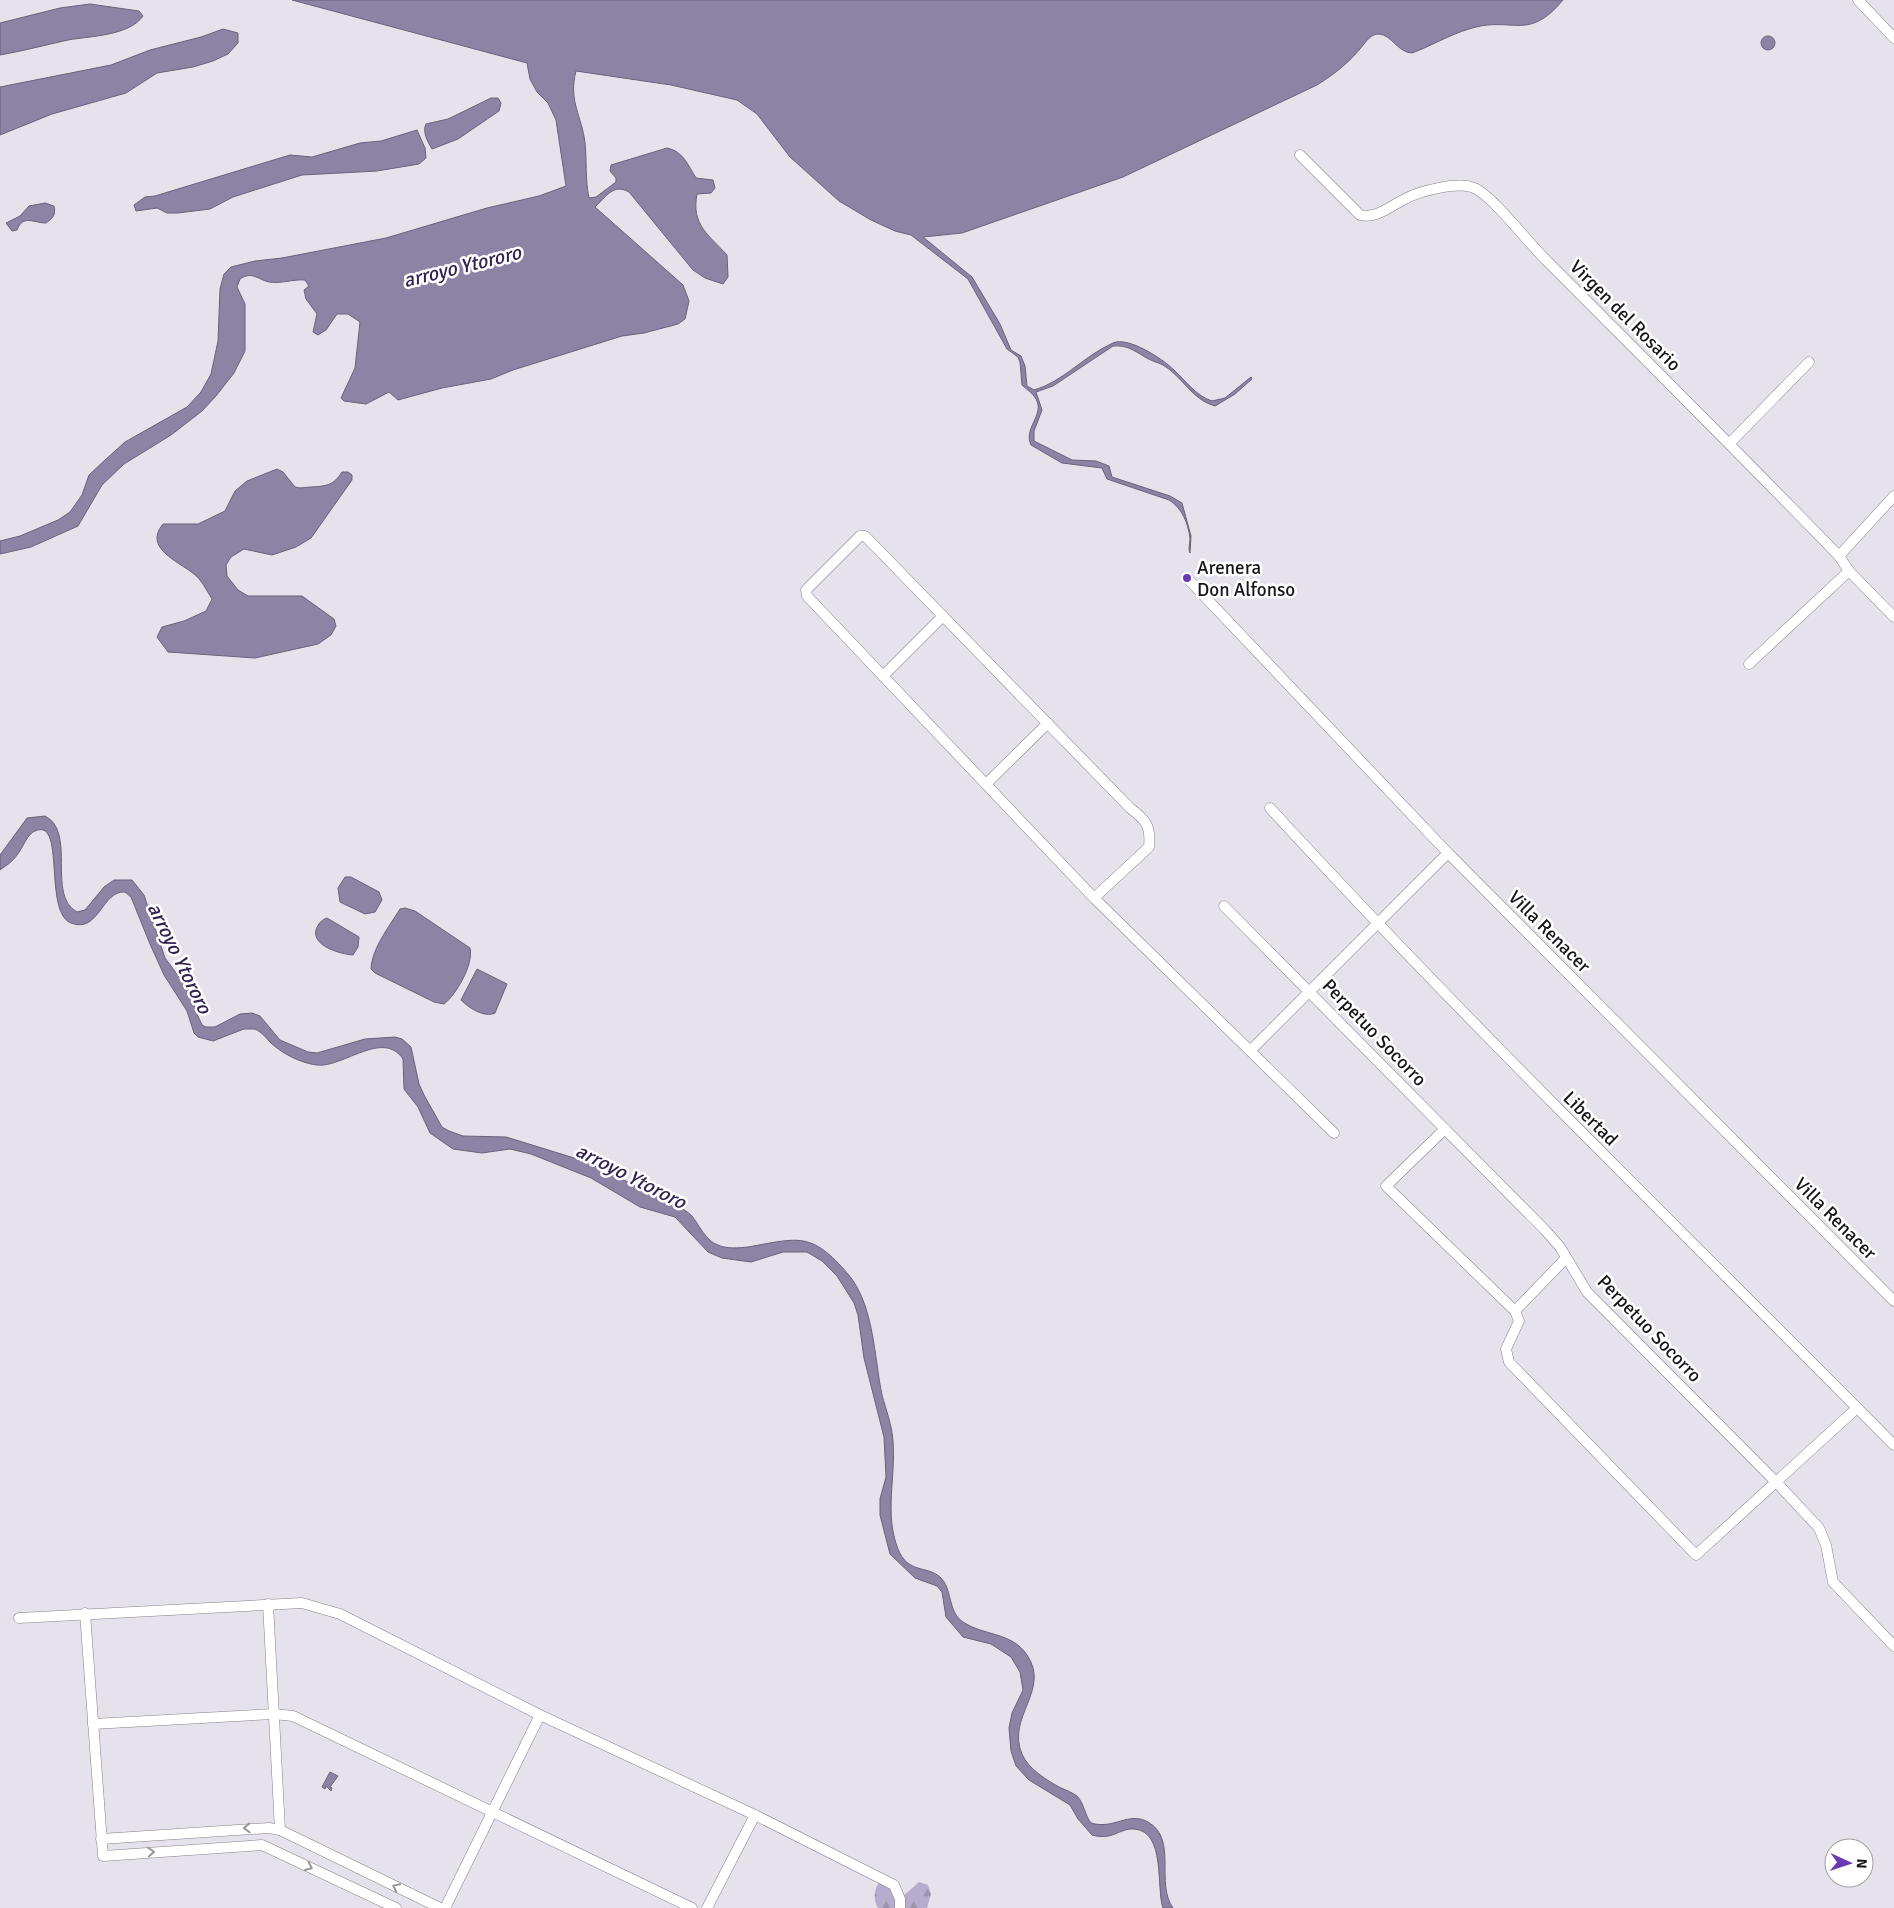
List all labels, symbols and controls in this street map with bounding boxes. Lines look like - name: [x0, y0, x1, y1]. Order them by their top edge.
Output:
- water label: arroyo Ytororo: [401, 239, 525, 293]
- street label: Virgen del Rosario: [1565, 255, 1686, 376]
- place label: Arenera Don Alfonso: [1197, 556, 1295, 602]
- marker: Arenera Don Alfonso: [1181, 572, 1193, 584]
- street label: Villa Renacer: [1503, 885, 1596, 978]
- water label: arroyo Ytororo: [142, 899, 218, 1019]
- street label: Perpetuo Socorro: [1317, 974, 1432, 1091]
- street label: Libertad: [1558, 1086, 1623, 1151]
- water label: arroyo Ytororo: [571, 1138, 691, 1216]
- street label: Villa Renacer: [1789, 1172, 1882, 1265]
- street label: Perpetuo Socorro: [1592, 1270, 1707, 1387]
- one-way arrow: [242, 1823, 250, 1834]
- north arrow: [1824, 1838, 1874, 1888]
- one-way arrow: [147, 1847, 155, 1858]
- text: N: [1853, 1858, 1870, 1869]
- one-way arrow: [304, 1861, 313, 1871]
- one-way arrow: [392, 1883, 401, 1893]

